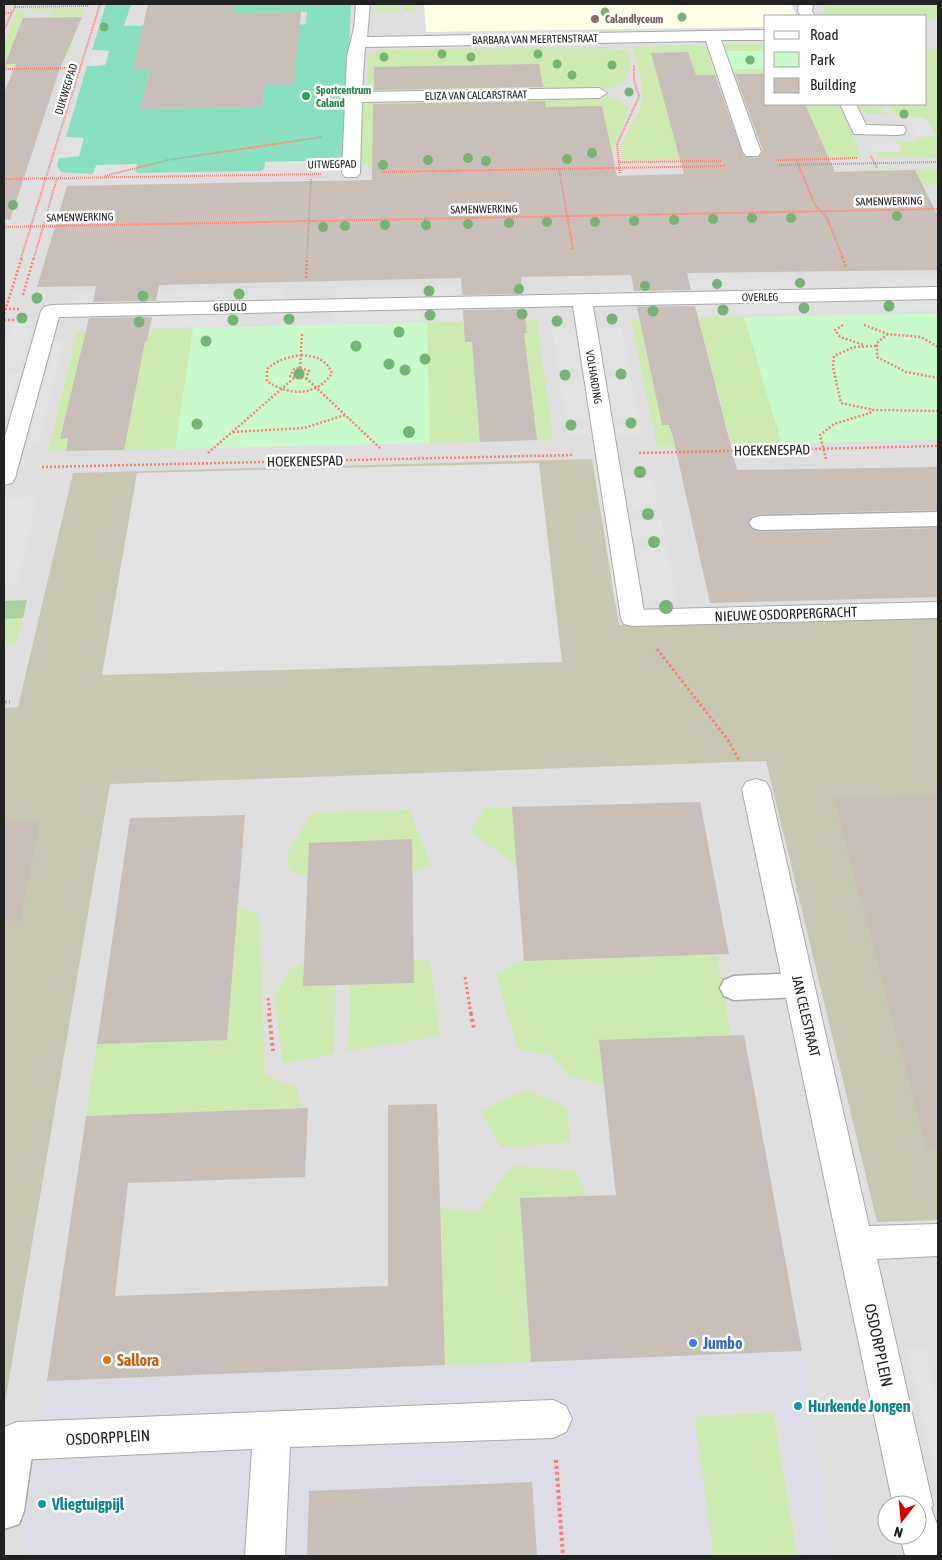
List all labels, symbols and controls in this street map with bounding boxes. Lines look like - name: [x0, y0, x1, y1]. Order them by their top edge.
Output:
- marker: Calandlyceum: [589, 13, 601, 25]
- place label: Calandlyceum: [605, 13, 663, 25]
- legend: [764, 15, 927, 105]
- text: Road: [810, 26, 839, 43]
- street label: BARBARA VAN MEERTENSTRAAT: [472, 32, 598, 46]
- text: Park: [810, 51, 835, 68]
- street label: DIJKWEGPAD: [53, 62, 79, 116]
- text: Building: [810, 76, 856, 93]
- place label: Sportcentrum Caland: [316, 84, 371, 109]
- street label: ELIZA VAN CALCARSTRAAT: [425, 88, 528, 102]
- marker: Sportcentrum Caland: [300, 90, 312, 102]
- street label: UITWEGPAD: [307, 158, 357, 170]
- street label: SAMENWERKING: [855, 194, 923, 208]
- street label: SAMENWERKING: [450, 202, 518, 216]
- street label: SAMENWERKING: [46, 210, 114, 224]
- street label: OVERLEG: [742, 291, 779, 303]
- street label: GEDULD: [213, 301, 247, 313]
- street label: VOLHARDING: [584, 349, 604, 405]
- street label: HOEKENESPAD: [734, 441, 810, 459]
- street label: HOEKENESPAD: [267, 452, 343, 470]
- street label: NIEUWE OSDORPERGRACHT: [714, 604, 858, 624]
- street label: JAN CELESTRAAT: [789, 974, 823, 1058]
- street label: OSDORPPLEIN: [861, 1302, 897, 1388]
- place label: Jumbo: [702, 1334, 743, 1352]
- marker: Jumbo: [687, 1337, 699, 1349]
- place label: Sallora: [117, 1351, 159, 1369]
- marker: Sallora: [101, 1354, 113, 1366]
- place label: Hurkende Jongen: [808, 1397, 911, 1415]
- marker: Hurkende Jongen: [792, 1400, 804, 1412]
- street label: OSDORPPLEIN: [65, 1426, 151, 1448]
- place label: Vliegtuigpijl: [51, 1495, 125, 1513]
- north arrow: [877, 1495, 927, 1545]
- marker: Vliegtuigpijl: [36, 1498, 48, 1510]
- text: N: [892, 1524, 905, 1541]

